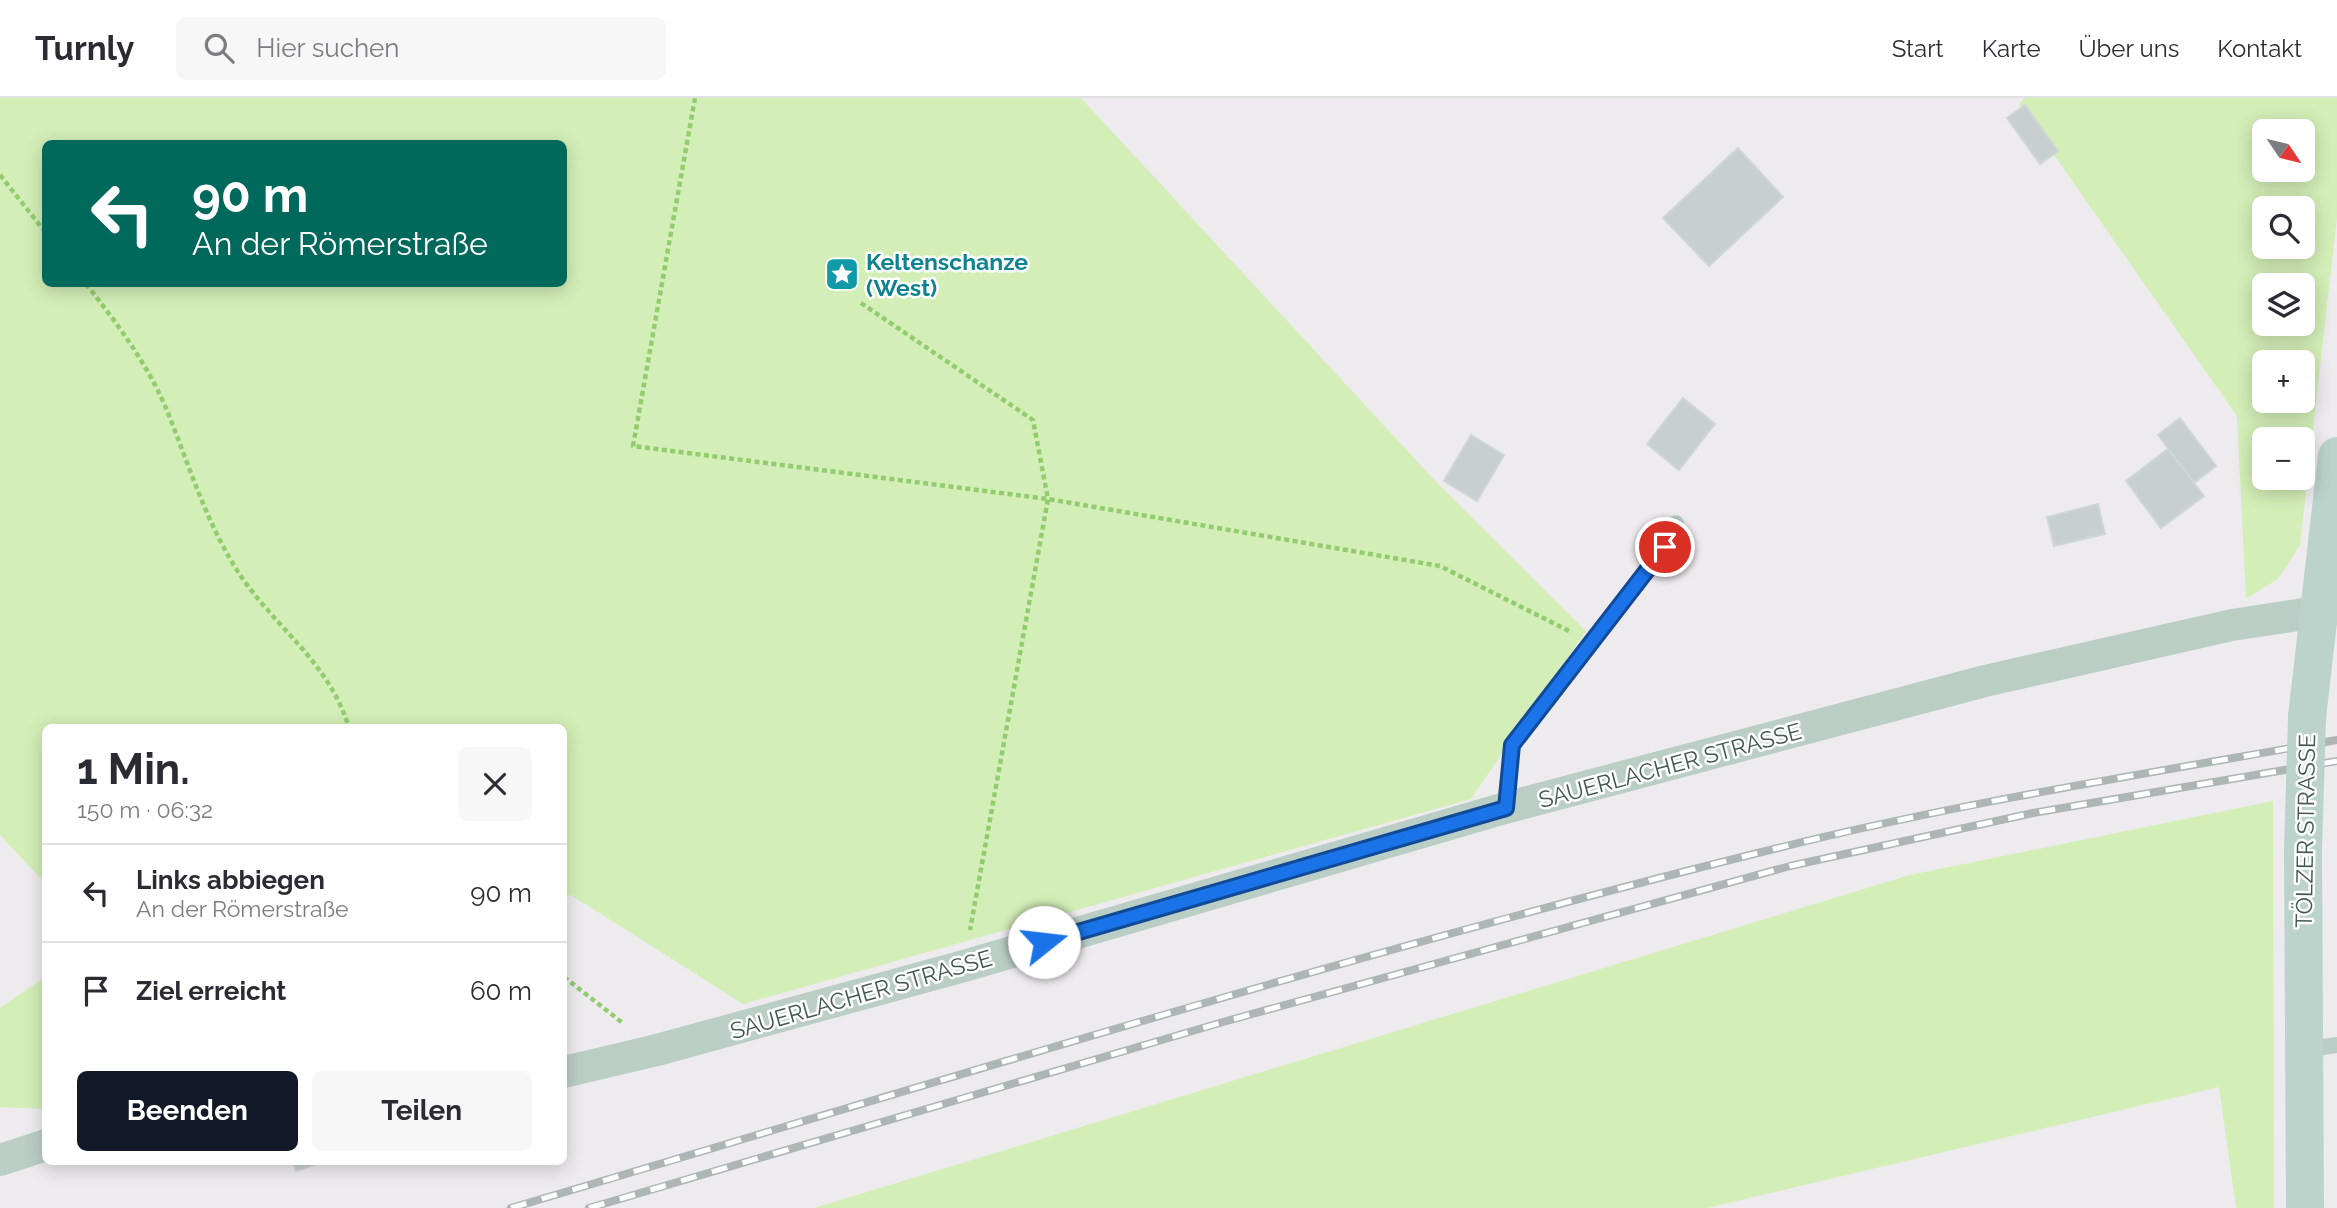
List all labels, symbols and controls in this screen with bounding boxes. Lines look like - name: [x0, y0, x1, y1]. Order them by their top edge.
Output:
- search box: [176, 17, 666, 80]
- text: Turnly: [35, 29, 134, 68]
- icon: search: [200, 29, 238, 67]
- text: Hier suchen: [256, 33, 399, 63]
- text: Start: [1892, 34, 1944, 63]
- text: Karte: [1982, 34, 2041, 63]
- text: Über uns: [2079, 34, 2179, 63]
- text: Kontakt: [2217, 34, 2302, 63]
- north arrow: [2252, 119, 2315, 182]
- map controls: [2252, 119, 2315, 490]
- text: 90 m: [192, 166, 308, 223]
- icon: left: [77, 168, 168, 259]
- button: search: [2252, 196, 2315, 259]
- text: An der Römerstraße: [192, 225, 488, 262]
- place label: Keltenschanze (West): [866, 248, 1028, 301]
- place icon: Keltenschanze (West): [823, 255, 861, 293]
- button: layers: [2252, 273, 2315, 336]
- button: +: [2252, 350, 2315, 413]
- button: −: [2252, 427, 2315, 490]
- pin: [1635, 517, 1695, 577]
- icon: arrive: [1646, 528, 1684, 566]
- street label: SAUERLACHER STRASSE: [1536, 717, 1804, 813]
- street label: TÖLZER STRASSE: [2290, 734, 2320, 928]
- text: 1 Min.: [77, 745, 190, 794]
- button: close: [458, 747, 532, 821]
- text: 150 m · 06:32: [77, 796, 213, 823]
- text: Links abbiegen: [136, 865, 325, 895]
- icon: left: [77, 874, 115, 912]
- text: 90 m: [470, 878, 532, 908]
- text: An der Römerstraße: [136, 895, 349, 922]
- position arrow: [1007, 905, 1081, 979]
- street label: SAUERLACHER STRASSE: [727, 944, 995, 1044]
- icon: arrive: [77, 972, 115, 1010]
- text: Ziel erreicht: [136, 976, 286, 1006]
- text: 60 m: [470, 976, 532, 1006]
- button: Beenden: [77, 1071, 298, 1151]
- button: Teilen: [312, 1071, 532, 1151]

